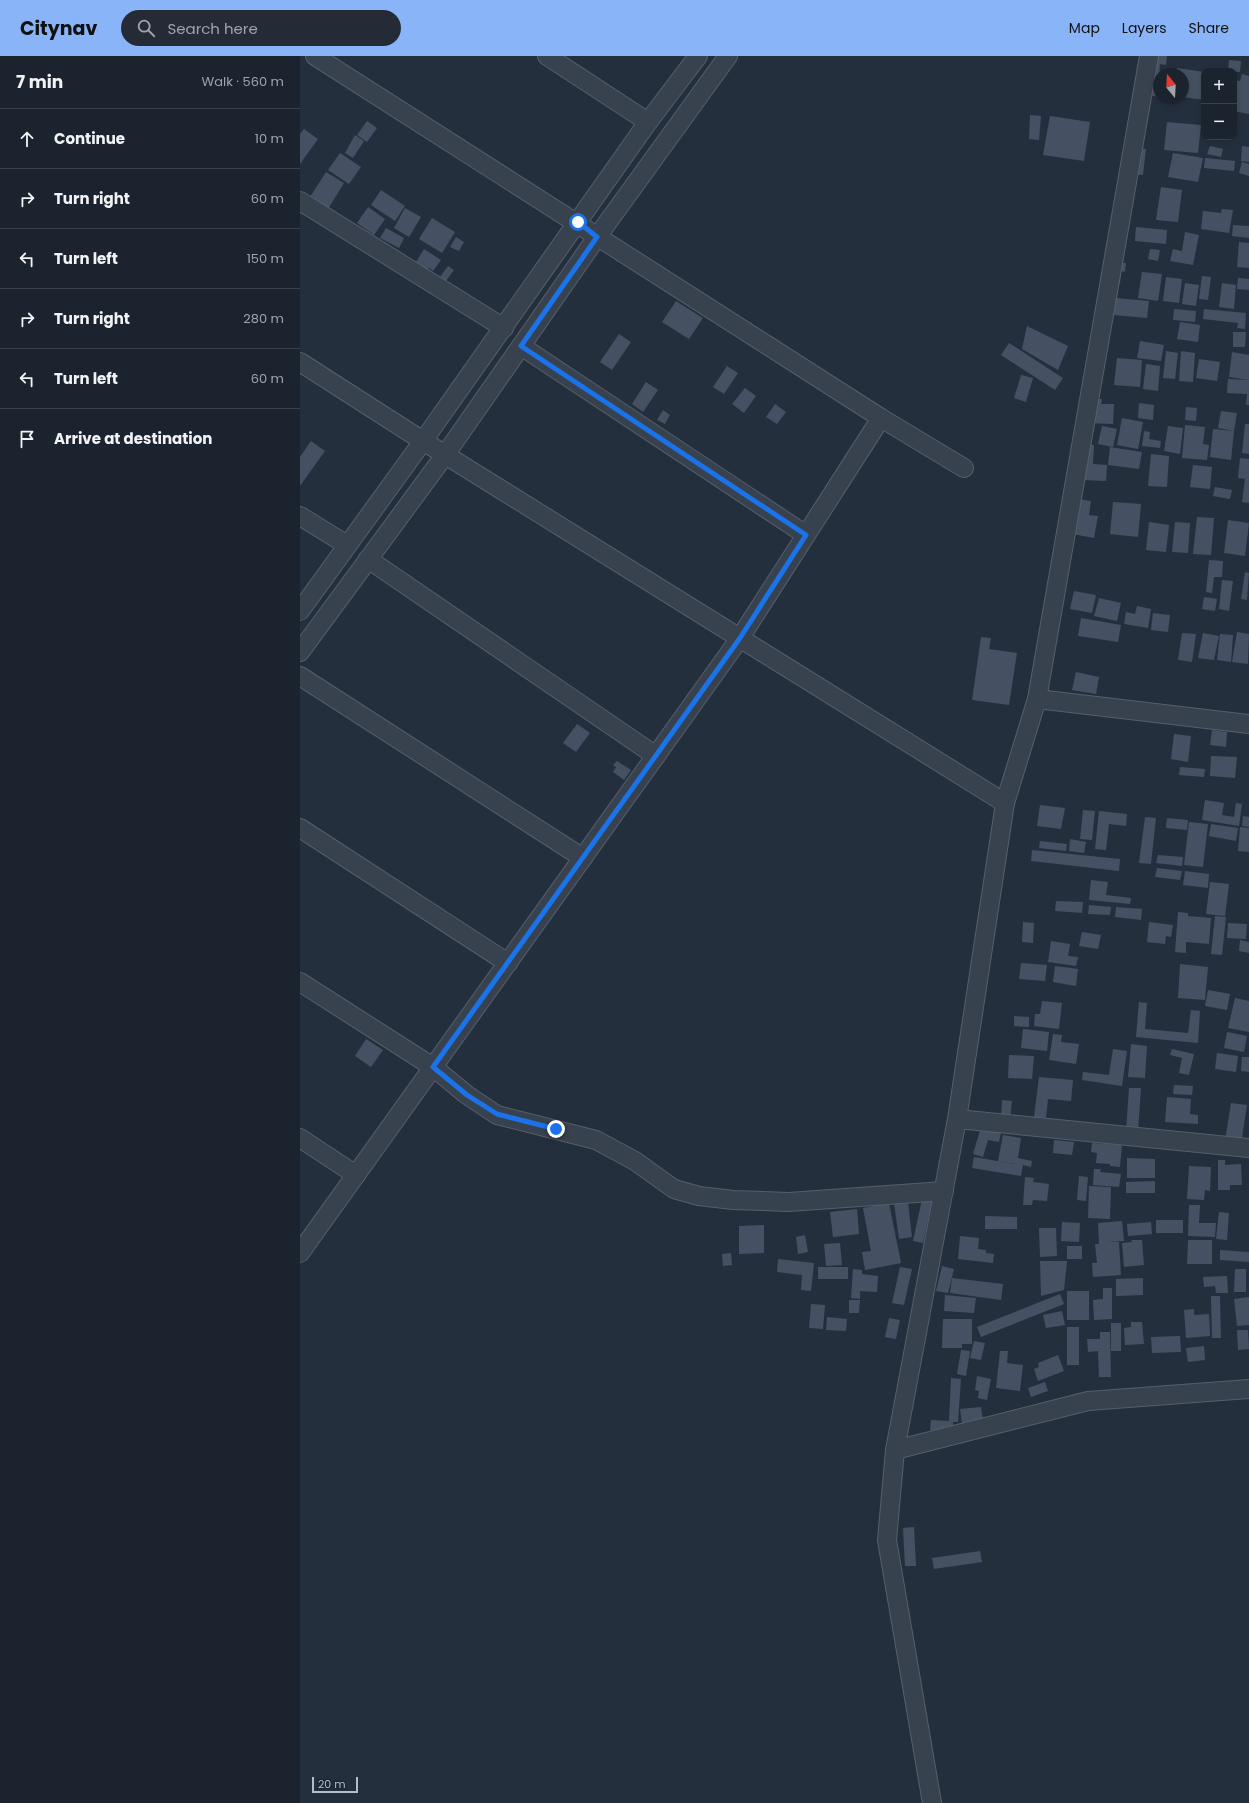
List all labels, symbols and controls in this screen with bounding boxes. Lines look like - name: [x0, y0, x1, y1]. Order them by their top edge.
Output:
- search box: [121, 10, 401, 46]
- text: Citynav: [20, 15, 97, 42]
- icon: search: [135, 17, 157, 39]
- text: Search here: [167, 18, 258, 39]
- text: Map: [1069, 18, 1100, 38]
- text: Layers: [1122, 18, 1166, 38]
- text: Share: [1188, 18, 1229, 38]
- north arrow: [1153, 68, 1189, 104]
- map controls: [1201, 68, 1237, 140]
- button: +: [1201, 68, 1237, 104]
- text: 7 min: [16, 70, 63, 94]
- text: Walk · 560 m: [201, 72, 284, 91]
- button: −: [1201, 104, 1237, 140]
- icon: ahead: [16, 128, 38, 150]
- text: Continue: [54, 128, 125, 149]
- text: 10 m: [255, 129, 284, 148]
- icon: right: [16, 188, 38, 210]
- text: Turn right: [54, 188, 130, 209]
- text: 60 m: [251, 189, 284, 208]
- route start: [569, 213, 587, 231]
- icon: left: [16, 248, 38, 270]
- text: Turn left: [54, 248, 118, 269]
- text: 150 m: [247, 249, 284, 268]
- icon: right: [16, 308, 38, 330]
- text: Turn right: [54, 308, 130, 329]
- text: 280 m: [243, 309, 284, 328]
- icon: left: [16, 368, 38, 390]
- text: Turn left: [54, 368, 118, 389]
- text: 60 m: [251, 369, 284, 388]
- icon: arrive: [16, 428, 38, 450]
- text: Arrive at destination: [54, 428, 212, 449]
- route end: [547, 1120, 565, 1138]
- scale bar: [312, 1775, 358, 1794]
- text: 20 m: [318, 1776, 346, 1792]

